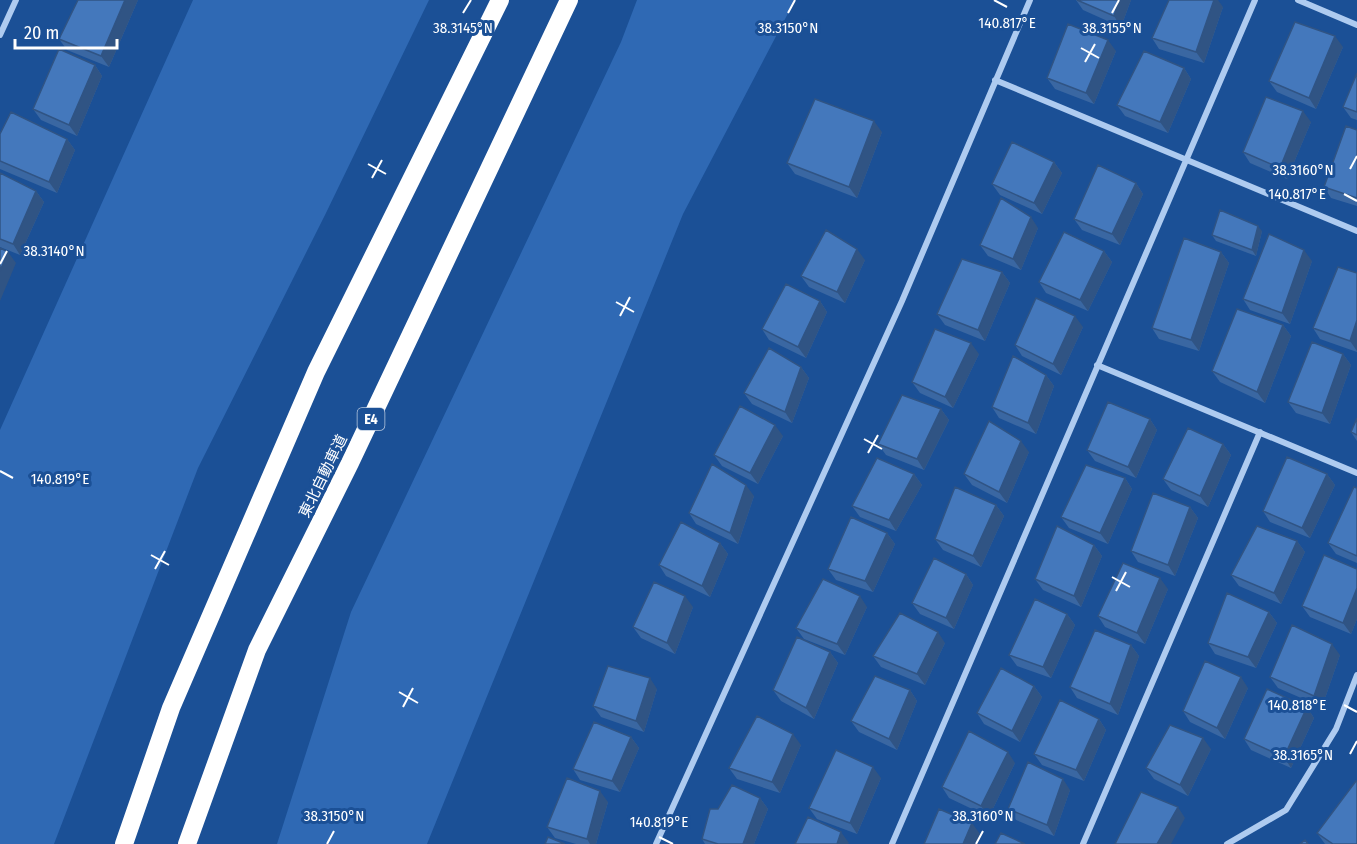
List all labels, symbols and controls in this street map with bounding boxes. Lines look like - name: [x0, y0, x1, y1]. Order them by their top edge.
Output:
- scale bar: [15, 12, 117, 50]
- text: 140.817°E: [978, 14, 1036, 32]
- text: 38.3145°N: [433, 19, 493, 37]
- text: 38.3150°N: [758, 19, 818, 37]
- text: 38.3155°N: [1082, 19, 1142, 37]
- text: 20 m: [24, 22, 59, 44]
- text: 38.3160°N: [1272, 161, 1334, 179]
- text: 140.817°E: [1268, 185, 1326, 203]
- text: 38.3140°N: [23, 242, 85, 260]
- road number: E4: [358, 408, 385, 430]
- street label: 東北自動車道: [295, 432, 351, 520]
- text: 140.819°E: [31, 470, 89, 488]
- text: 140.818°E: [1268, 696, 1326, 714]
- text: 38.3165°N: [1273, 746, 1333, 764]
- text: 38.3150°N: [304, 807, 364, 825]
- text: 38.3160°N: [952, 807, 1014, 825]
- text: 140.819°E: [630, 813, 688, 831]

